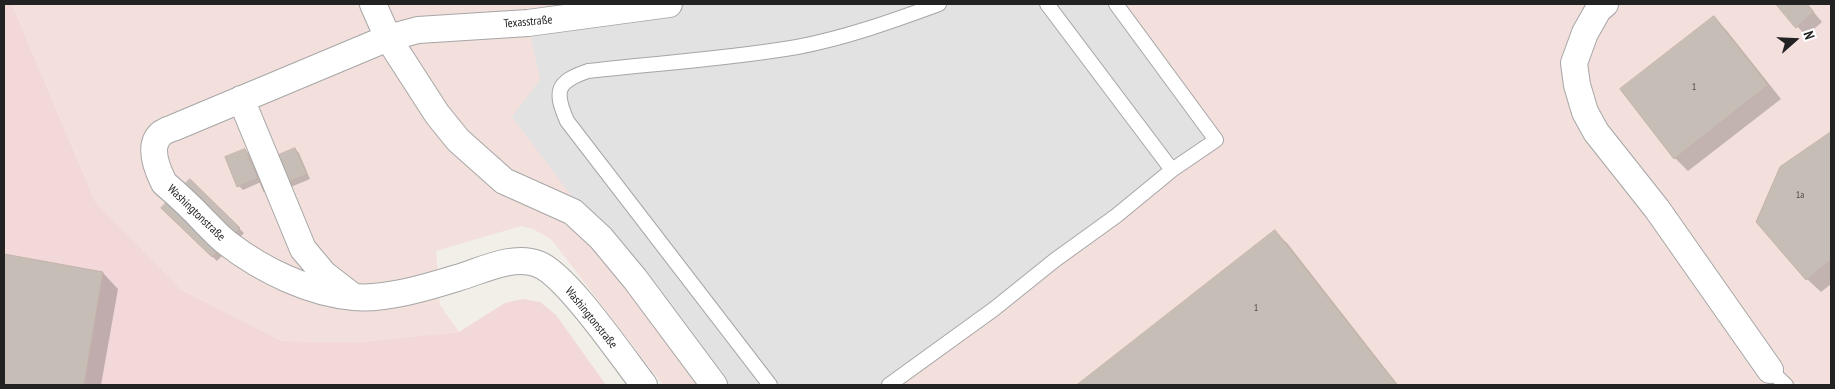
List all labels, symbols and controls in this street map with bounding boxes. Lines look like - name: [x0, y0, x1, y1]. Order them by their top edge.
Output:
- street label: Texasstraße: [503, 13, 553, 31]
- north arrow: [1770, 15, 1820, 65]
- text: N: [1799, 29, 1819, 42]
- house number: 1: [1692, 81, 1696, 93]
- street label: Washingtonstraße: [164, 182, 228, 244]
- house number: 1a: [1796, 189, 1804, 201]
- street label: Washingtonstraße: [562, 284, 620, 352]
- house number: 1: [1254, 302, 1258, 314]

